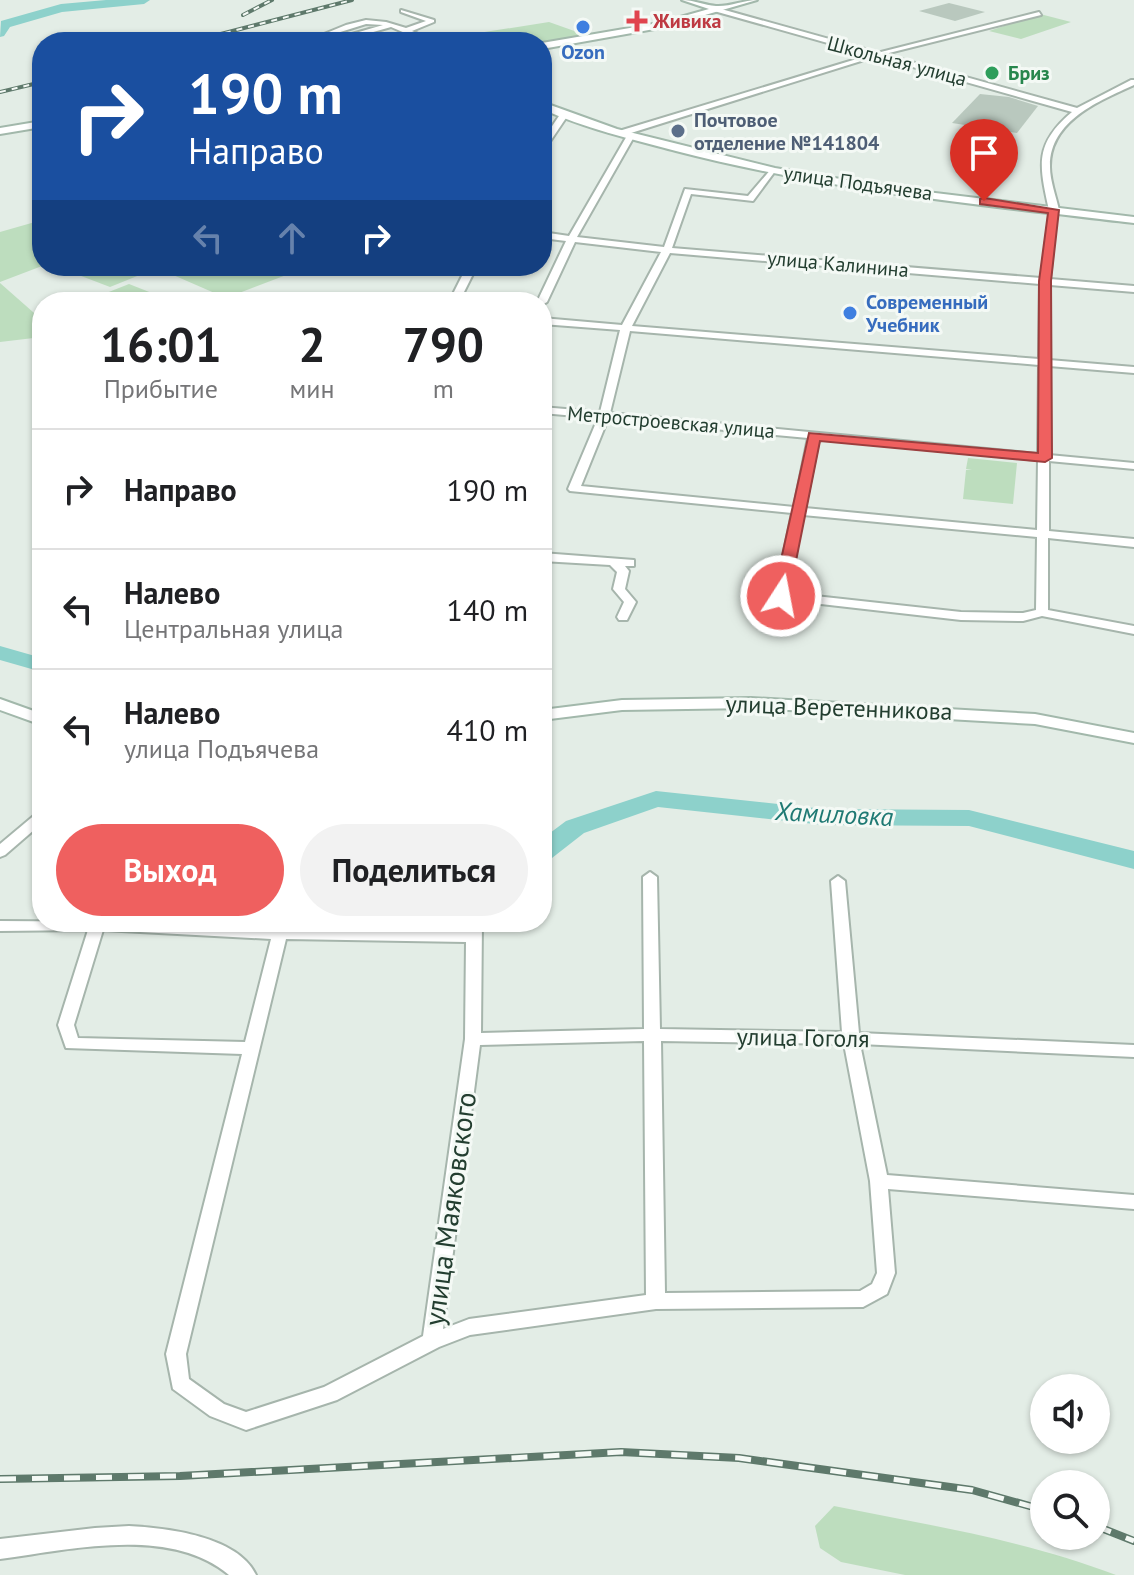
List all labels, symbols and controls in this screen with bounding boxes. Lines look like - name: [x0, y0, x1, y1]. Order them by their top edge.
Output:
- place label: Живика: [652, 8, 721, 34]
- marker: Живика: [628, 12, 646, 30]
- marker: Ozon: [574, 18, 592, 36]
- street label: Школьная улица: [824, 30, 970, 92]
- place label: Ozon: [561, 39, 605, 65]
- text: 190 m: [188, 57, 343, 129]
- place label: Бриз: [1008, 60, 1050, 86]
- icon: right: [56, 64, 160, 168]
- marker: Бриз: [983, 64, 1001, 82]
- place label: Почтовое отделение №141804: [694, 107, 880, 156]
- pin: [950, 119, 1018, 201]
- marker: Почтовое отделение №141804: [669, 122, 687, 140]
- text: Направо: [188, 127, 324, 174]
- icon: arrive: [962, 131, 1006, 175]
- street label: улица Подъячева: [782, 160, 934, 206]
- icon: left: [186, 216, 230, 260]
- icon: ahead: [270, 216, 314, 260]
- icon: right: [354, 216, 398, 260]
- street label: улица Калинина: [766, 245, 910, 283]
- place label: Современный Учебник: [865, 289, 988, 338]
- marker: Современный Учебник: [841, 304, 859, 322]
- text: 16:01: [100, 313, 222, 375]
- text: 2: [298, 313, 326, 375]
- text: 790: [402, 313, 484, 375]
- text: Прибытие: [104, 372, 218, 405]
- text: мин: [290, 372, 335, 405]
- text: m: [433, 372, 454, 405]
- street label: Метростроевская улица: [566, 400, 776, 444]
- icon: right: [56, 467, 100, 511]
- text: Направо: [124, 470, 237, 509]
- text: 190 m: [447, 470, 528, 509]
- position arrow: [739, 554, 823, 638]
- text: Налево: [124, 573, 220, 612]
- icon: left: [56, 587, 100, 631]
- text: 140 m: [447, 590, 528, 629]
- text: Центральная улица: [124, 612, 343, 645]
- street label: улица Веретенникова: [725, 688, 953, 727]
- text: Налево: [124, 693, 220, 732]
- icon: left: [56, 707, 100, 751]
- text: 410 m: [447, 710, 528, 749]
- text: улица Подъячева: [124, 732, 319, 765]
- water label: Хамиловка: [773, 794, 894, 833]
- button: Выход: [56, 824, 284, 916]
- button: Поделиться: [300, 824, 528, 916]
- street label: улица Гоголя: [736, 1021, 870, 1054]
- street label: улица Маяковского: [415, 1090, 484, 1328]
- map controls: [1030, 1374, 1110, 1550]
- button: sound: [1030, 1374, 1110, 1454]
- button: search: [1030, 1470, 1110, 1550]

